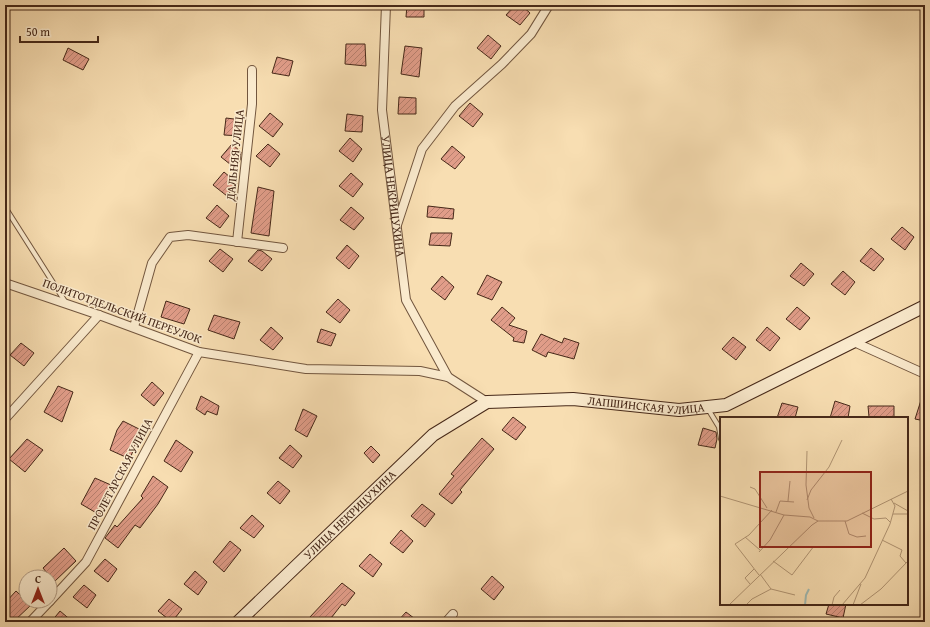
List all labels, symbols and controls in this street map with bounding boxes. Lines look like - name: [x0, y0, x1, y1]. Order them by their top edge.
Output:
- scale bar: [20, 18, 98, 44]
- text: 50 m: [26, 23, 50, 40]
- street label: ДАЛЬНЯЯ УЛИЦА: [221, 108, 248, 203]
- street label: УЛИЦА НЕКРИЦУХИНА: [377, 134, 410, 259]
- street label: ПОЛИТОТДЕЛЬСКИЙ ПЕРЕУЛОК: [40, 274, 205, 347]
- street label: ЛАПШИНСКАЯ УЛИЦА: [587, 392, 706, 418]
- street label: ПРОЛЕТАРСКАЯ УЛИЦА: [83, 414, 157, 533]
- inset map: [720, 417, 908, 605]
- street label: УЛИЦА НЕКРИЦУХИНА: [299, 465, 400, 563]
- north arrow: [18, 569, 58, 609]
- text: С: [35, 571, 41, 587]

